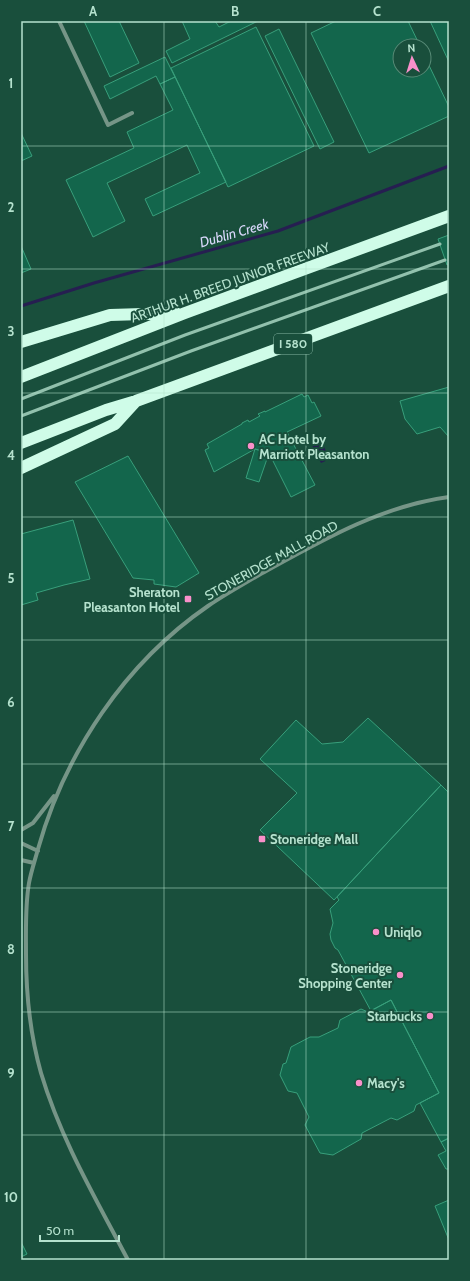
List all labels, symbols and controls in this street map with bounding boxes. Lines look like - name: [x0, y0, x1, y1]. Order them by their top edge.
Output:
- text: A: [89, 3, 98, 19]
- text: B: [231, 3, 239, 19]
- text: C: [373, 3, 381, 19]
- north arrow: [392, 38, 432, 78]
- text: N: [407, 41, 416, 55]
- text: 1: [9, 75, 13, 91]
- text: 2: [8, 199, 15, 215]
- water label: Dublin Creek: [197, 214, 271, 251]
- street label: ARTHUR H. BREED JUNIOR FREEWAY: [128, 238, 332, 326]
- text: 3: [7, 323, 15, 339]
- road number: I 580: [274, 334, 312, 354]
- place label: AC Hotel by Marriott Pleasanton: [259, 431, 369, 462]
- marker: AC Hotel by Marriott Pleasanton: [246, 441, 256, 451]
- text: 4: [7, 447, 15, 463]
- street label: STONERIDGE MALL ROAD: [202, 517, 340, 603]
- text: 5: [8, 570, 15, 586]
- place label: Sheraton Pleasanton Hotel: [84, 584, 181, 615]
- marker: Sheraton Pleasanton Hotel: [183, 594, 193, 604]
- text: 6: [7, 694, 15, 710]
- text: 7: [8, 818, 15, 834]
- place label: Stoneridge Mall: [270, 831, 359, 847]
- marker: Stoneridge Mall: [257, 834, 267, 844]
- place label: Uniqlo: [384, 924, 422, 940]
- marker: Uniqlo: [371, 927, 381, 937]
- text: 8: [7, 941, 15, 957]
- place label: Stoneridge Shopping Center: [298, 960, 393, 991]
- marker: Stoneridge Shopping Center: [395, 970, 405, 980]
- place label: Starbucks: [367, 1008, 422, 1024]
- marker: Starbucks: [425, 1011, 435, 1021]
- text: 9: [7, 1065, 15, 1081]
- place label: Macy's: [367, 1075, 405, 1091]
- marker: Macy's: [354, 1078, 364, 1088]
- text: 10: [4, 1189, 18, 1205]
- scale bar: [40, 1217, 119, 1243]
- text: 50 m: [46, 1223, 74, 1238]

